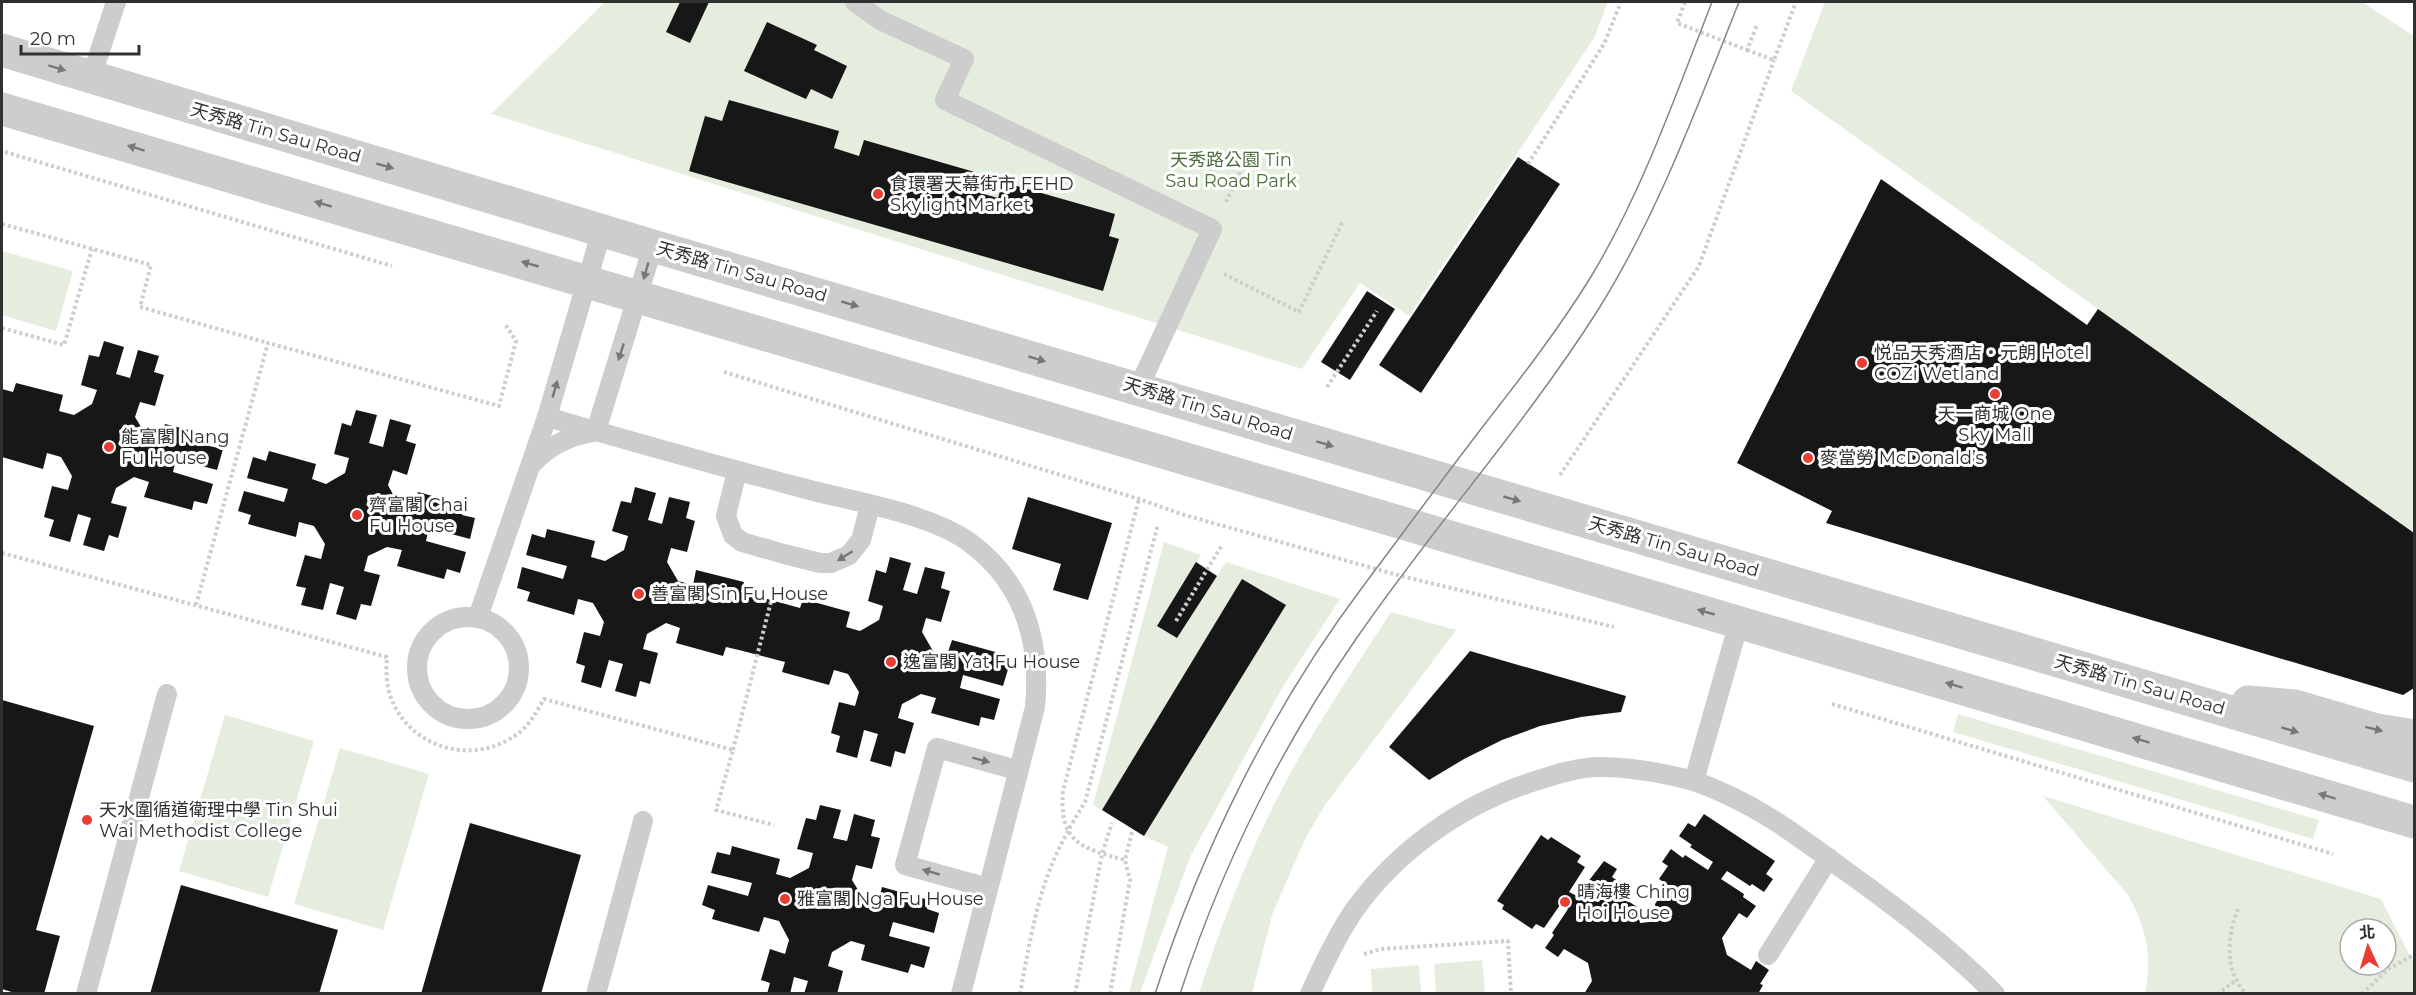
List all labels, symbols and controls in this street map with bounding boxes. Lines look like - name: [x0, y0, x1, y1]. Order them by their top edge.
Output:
- scale bar: [21, 18, 140, 56]
- text: 20 m: [30, 28, 76, 50]
- one-way arrow: [48, 64, 66, 73]
- street label: 天秀路 Tin Sau Road: [188, 98, 364, 168]
- one-way arrow: [127, 143, 145, 152]
- park label: 天秀路公園 Tin Sau Road Park: [1165, 149, 1297, 192]
- one-way arrow: [376, 162, 394, 171]
- place label: 食環署天幕街市 FEHD Skylight Market: [890, 173, 1074, 216]
- marker: 食環署天幕街市 FEHD Skylight Market: [871, 187, 885, 201]
- one-way arrow: [314, 199, 332, 208]
- street label: 天秀路 Tin Sau Road: [654, 237, 830, 307]
- one-way arrow: [521, 259, 539, 268]
- one-way arrow: [641, 262, 650, 280]
- one-way arrow: [841, 300, 859, 309]
- place label: 悦品天秀酒店‧元朗 Hotel COZi Wetland: [1874, 342, 2089, 385]
- one-way arrow: [615, 343, 625, 361]
- one-way arrow: [1028, 355, 1046, 364]
- marker: 悦品天秀酒店‧元朗 Hotel COZi Wetland: [1855, 356, 1869, 370]
- street label: 天秀路 Tin Sau Road: [1120, 373, 1296, 445]
- one-way arrow: [551, 380, 560, 398]
- marker: 天一商城 One Sky Mall: [1988, 387, 2002, 401]
- place label: 天一商城 One Sky Mall: [1938, 403, 2053, 446]
- place label: 能富閣 Nang Fu House: [121, 426, 229, 469]
- marker: 能富閣 Nang Fu House: [102, 440, 116, 454]
- one-way arrow: [1316, 440, 1334, 449]
- place label: 麥當勞 McDonald’s: [1820, 447, 1985, 469]
- marker: 麥當勞 McDonald’s: [1801, 451, 1815, 465]
- place label: 齊富閣 Chai Fu House: [369, 494, 468, 537]
- one-way arrow: [1503, 495, 1521, 505]
- marker: 齊富閣 Chai Fu House: [350, 508, 364, 522]
- street label: 天秀路 Tin Sau Road: [1586, 512, 1762, 582]
- one-way arrow: [837, 550, 853, 561]
- place label: 善富閣 Sin Fu House: [651, 583, 828, 605]
- marker: 善富閣 Sin Fu House: [632, 587, 646, 601]
- one-way arrow: [1697, 607, 1715, 616]
- street label: 天秀路 Tin Sau Road: [2052, 650, 2228, 720]
- place label: 逸富閣 Yat Fu House: [903, 651, 1080, 673]
- marker: 逸富閣 Yat Fu House: [884, 655, 898, 669]
- one-way arrow: [1944, 680, 1962, 689]
- one-way arrow: [2365, 724, 2383, 734]
- one-way arrow: [2282, 726, 2300, 735]
- one-way arrow: [2131, 735, 2149, 744]
- one-way arrow: [973, 756, 991, 765]
- one-way arrow: [2318, 791, 2336, 800]
- place label: 天水圍循道衛理中學 Tin Shui Wai Methodist College: [99, 799, 338, 842]
- marker: 天水圍循道衛理中學 Tin Shui Wai Methodist College: [80, 813, 94, 827]
- one-way arrow: [922, 867, 940, 877]
- place label: 晴海樓 Ching Hoi House: [1577, 881, 1690, 924]
- place label: 雅富閣 Nga Fu House: [797, 888, 984, 910]
- marker: 雅富閣 Nga Fu House: [778, 892, 792, 906]
- marker: 晴海樓 Ching Hoi House: [1558, 895, 1572, 909]
- north arrow: [2338, 917, 2398, 977]
- text: 北: [2358, 922, 2376, 943]

